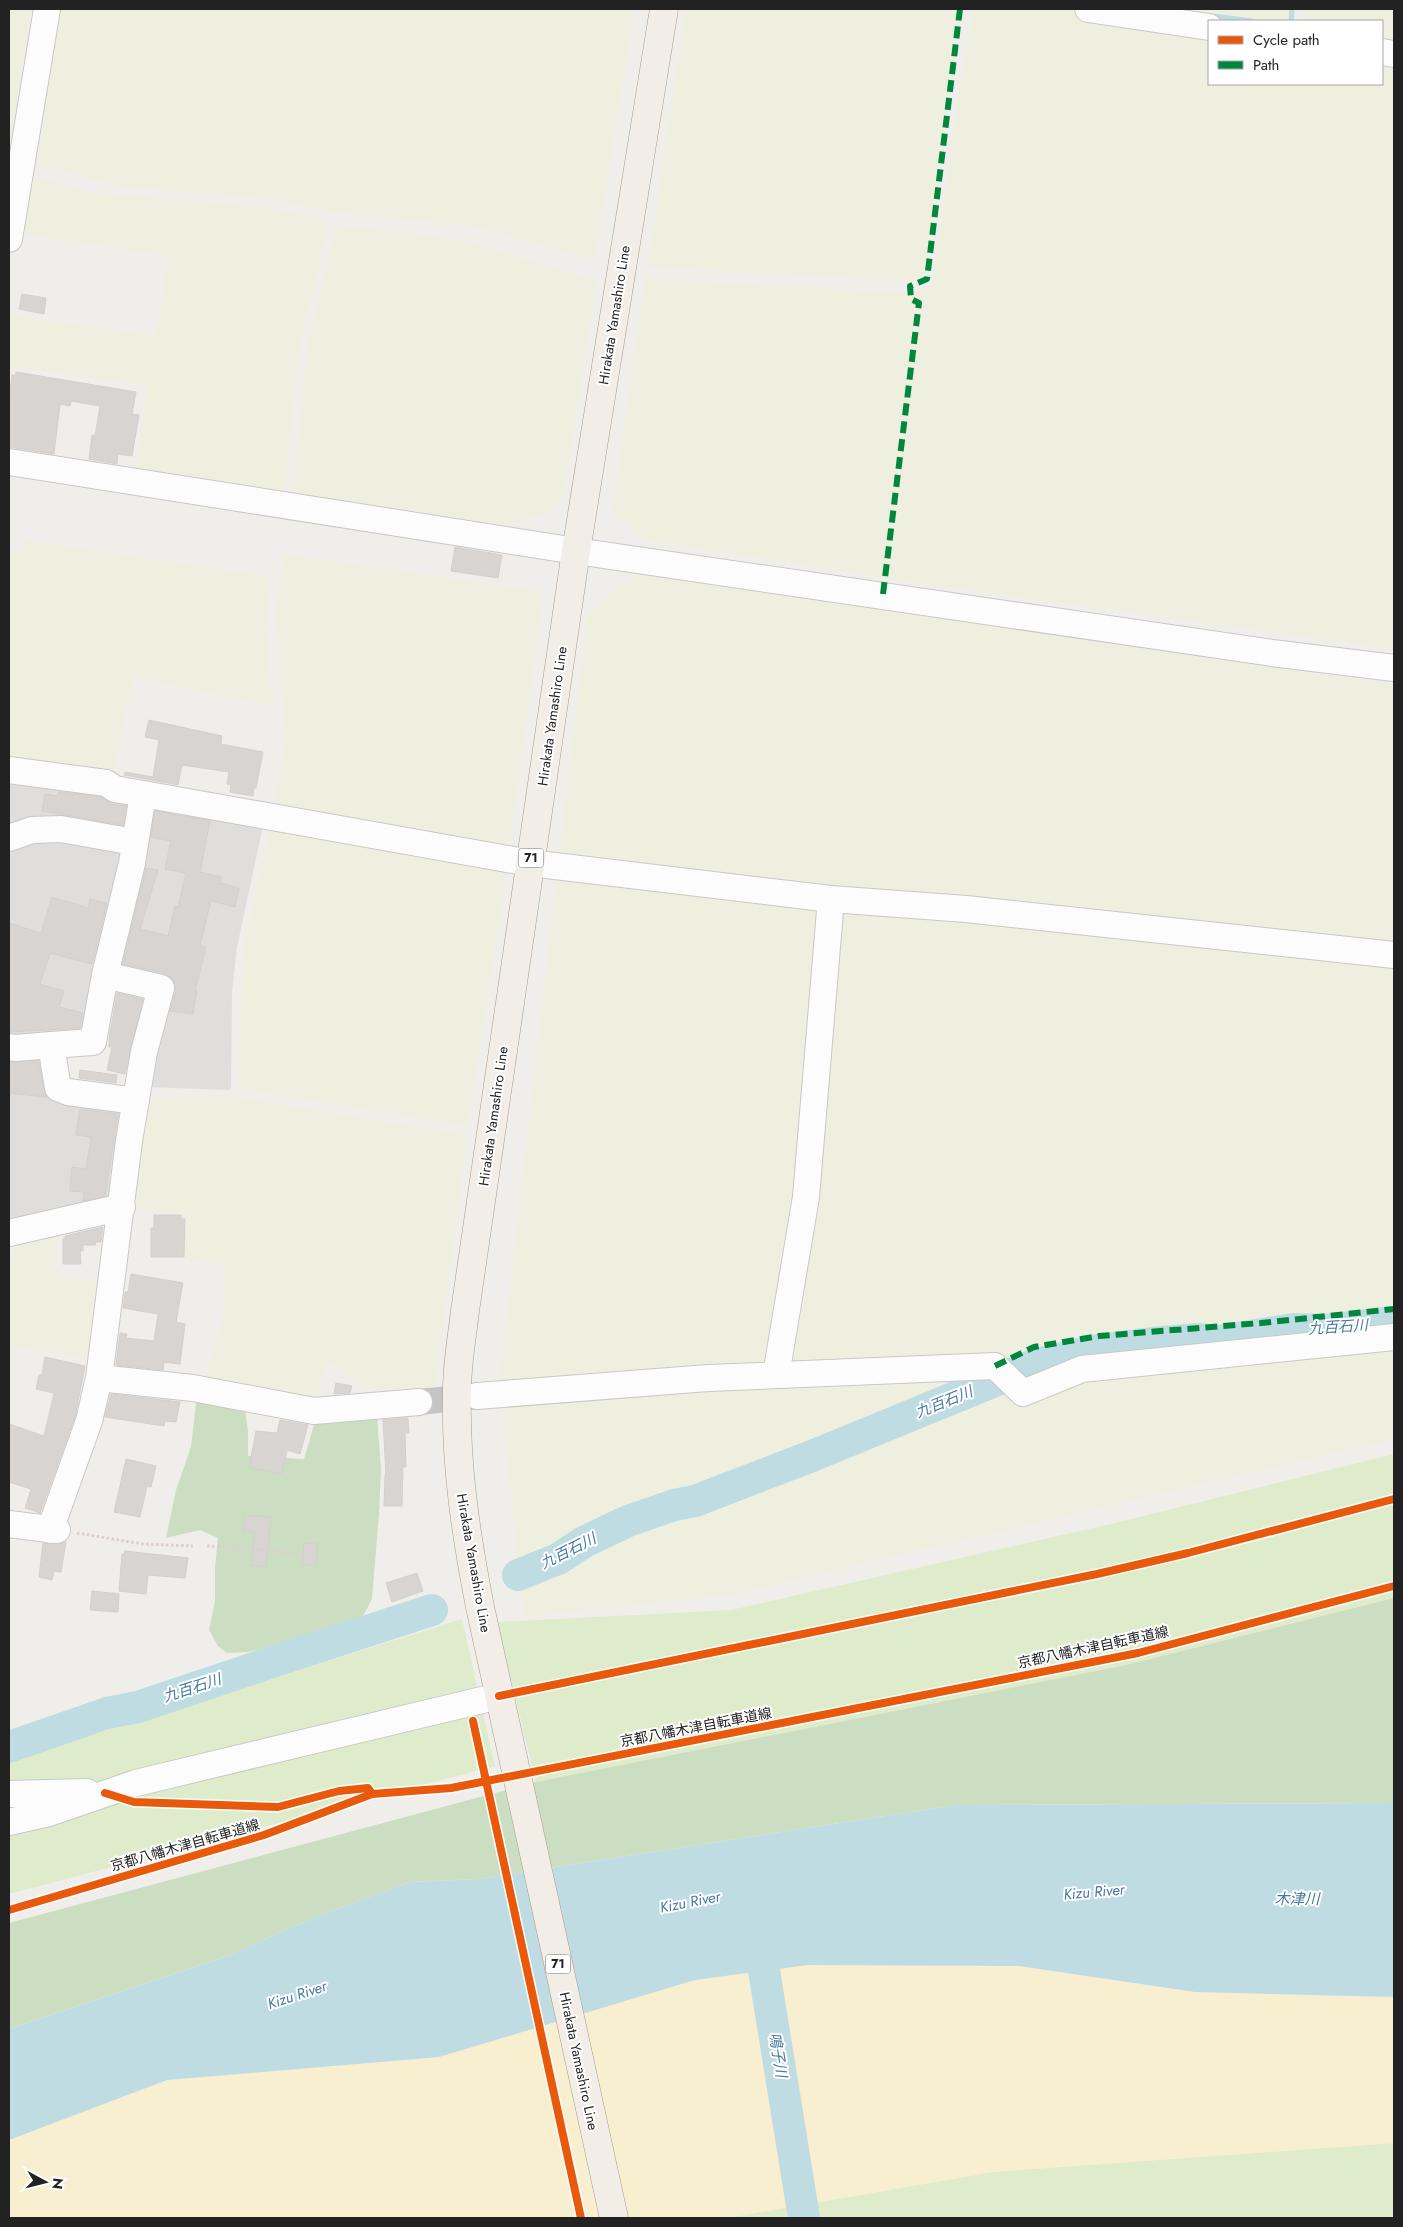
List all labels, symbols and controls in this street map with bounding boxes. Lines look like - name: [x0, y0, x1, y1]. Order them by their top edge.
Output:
- legend: [1208, 20, 1383, 85]
- text: Cycle path: [1253, 29, 1320, 51]
- text: Path: [1253, 54, 1279, 76]
- street label: Hirakata Yamashiro Line: [593, 244, 635, 386]
- street label: Hirakata Yamashiro Line: [532, 645, 572, 787]
- road number: 71: [518, 848, 544, 868]
- street label: Hirakata Yamashiro Line: [473, 1045, 513, 1187]
- water label: 九百石川: [1307, 1314, 1371, 1340]
- water label: 九百石川: [912, 1380, 978, 1423]
- street label: Hirakata Yamashiro Line: [452, 1492, 496, 1634]
- water label: 九百石川: [536, 1527, 601, 1574]
- street label: 京都八幡木津自転車道線: [1016, 1621, 1170, 1673]
- water label: 九百石川: [160, 1668, 226, 1708]
- street label: 京都八幡木津自転車道線: [619, 1702, 773, 1752]
- street label: 京都八幡木津自転車道線: [108, 1814, 262, 1876]
- water label: Kizu River: [1063, 1878, 1126, 1906]
- water label: Kizu River: [658, 1885, 723, 1919]
- water label: 木津川: [1274, 1888, 1321, 1910]
- road number: 71: [546, 1955, 570, 1974]
- water label: Kizu River: [264, 1975, 330, 2015]
- street label: Hirakata Yamashiro Line: [555, 1990, 603, 2132]
- water label: 鳴子川: [764, 2031, 793, 2081]
- north arrow: [20, 2157, 70, 2207]
- text: N: [47, 2177, 69, 2190]

